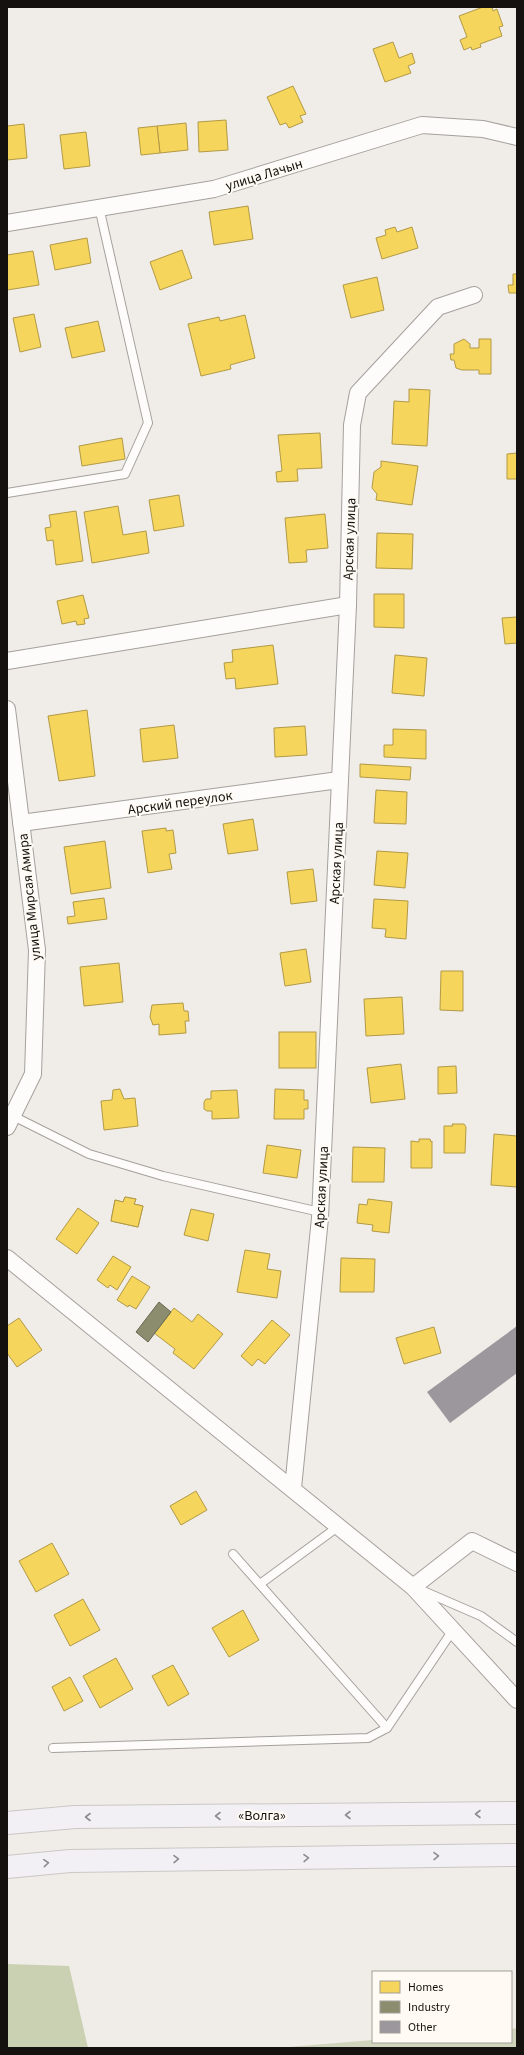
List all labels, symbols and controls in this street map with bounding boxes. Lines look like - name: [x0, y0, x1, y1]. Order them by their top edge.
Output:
- street label: улица Лачын: [223, 154, 305, 196]
- street label: Арская улица: [339, 498, 361, 581]
- street label: Арский переулок: [127, 786, 234, 820]
- street label: Арская улица: [325, 821, 349, 905]
- street label: улица Мирсая Амира: [13, 832, 47, 961]
- street label: Арская улица: [310, 1145, 334, 1229]
- street label: «Волга»: [238, 1806, 286, 1826]
- one-way arrow: [475, 1810, 481, 1818]
- one-way arrow: [345, 1811, 351, 1819]
- one-way arrow: [215, 1812, 221, 1820]
- one-way arrow: [85, 1813, 91, 1821]
- one-way arrow: [433, 1852, 439, 1860]
- one-way arrow: [303, 1854, 309, 1862]
- one-way arrow: [173, 1855, 179, 1863]
- one-way arrow: [43, 1859, 49, 1868]
- legend: [372, 1971, 512, 2043]
- text: Homes: [408, 1979, 443, 1996]
- text: Industry: [408, 1999, 450, 2016]
- text: Other: [408, 2019, 438, 2036]

